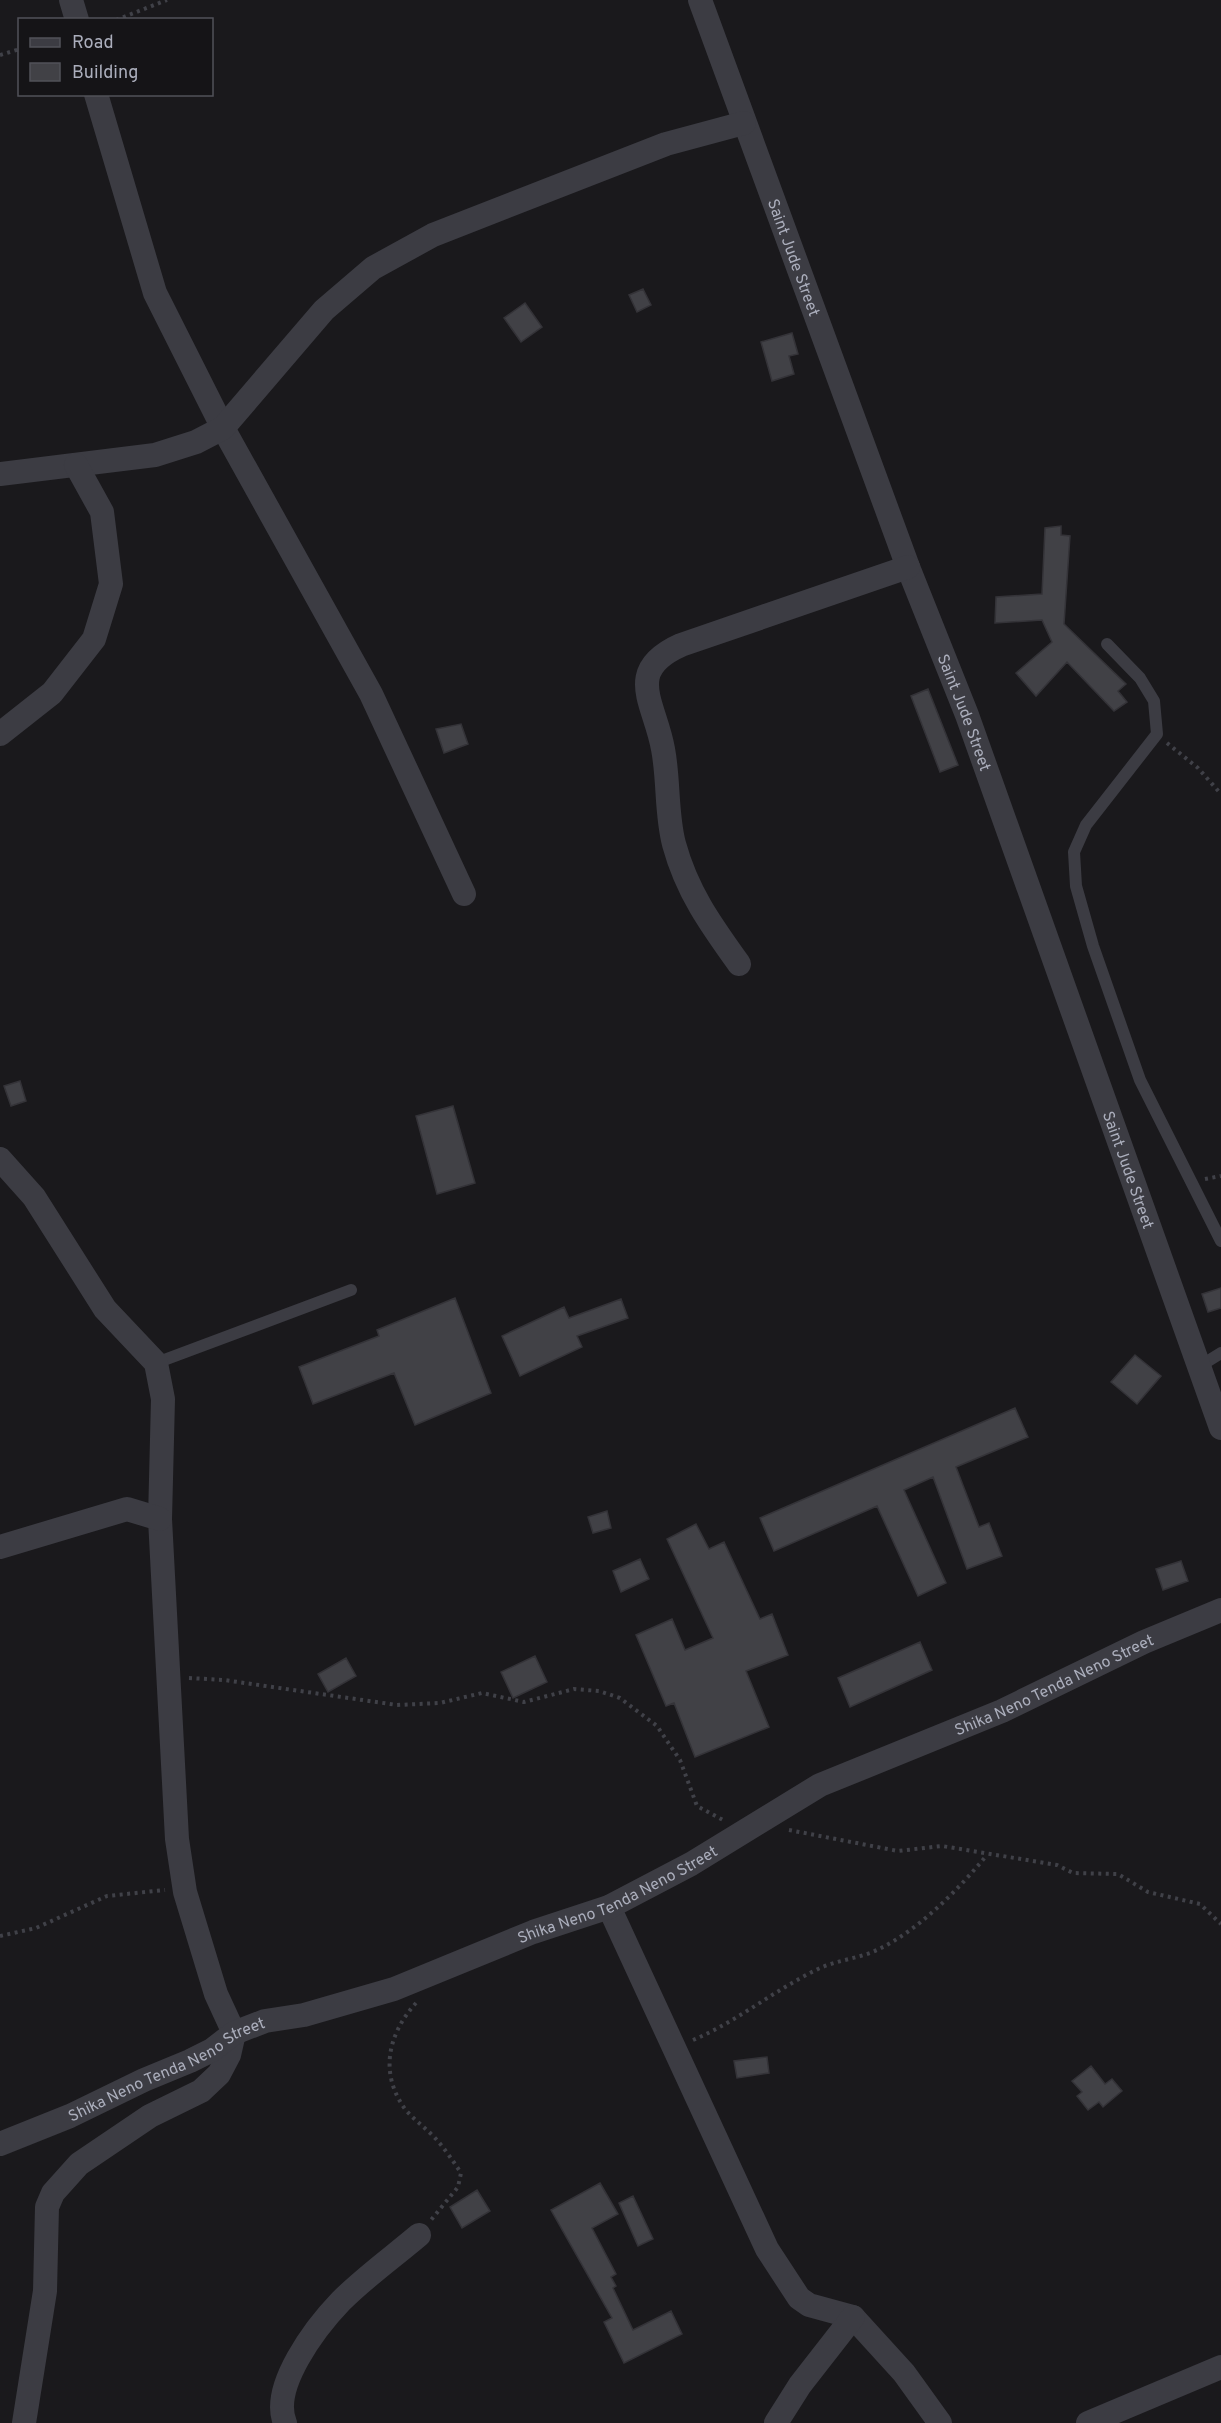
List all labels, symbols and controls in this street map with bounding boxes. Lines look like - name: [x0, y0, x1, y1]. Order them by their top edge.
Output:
- legend: [18, 18, 213, 96]
- text: Road: [72, 32, 114, 55]
- text: Building: [72, 62, 138, 85]
- street label: Saint Jude Street: [762, 196, 823, 320]
- street label: Saint Jude Street: [932, 651, 994, 774]
- street label: Saint Jude Street: [1097, 1109, 1157, 1232]
- street label: Shika Neno Tenda Neno Street: [952, 1631, 1157, 1741]
- street label: Shika Neno Tenda Neno Street: [515, 1842, 722, 1949]
- street label: Shika Neno Tenda Neno Street: [65, 2014, 268, 2127]

